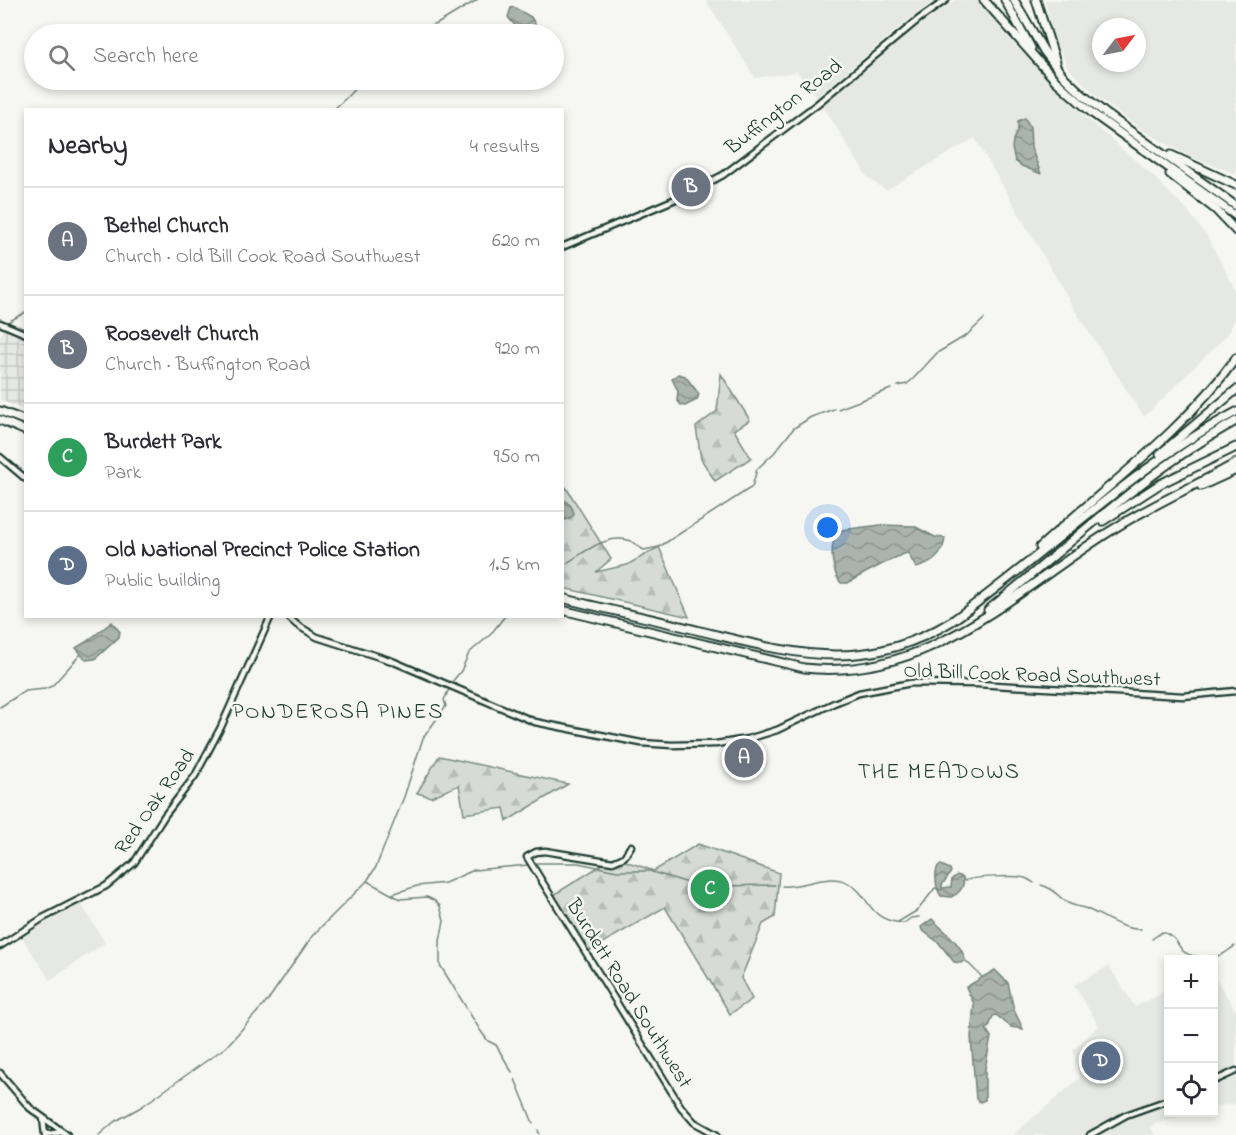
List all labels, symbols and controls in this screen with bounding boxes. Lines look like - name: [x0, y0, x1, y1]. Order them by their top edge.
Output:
- north arrow: [1092, 18, 1146, 72]
- search box: [24, 24, 564, 90]
- icon: search: [45, 41, 78, 74]
- text: Search here: [93, 41, 198, 73]
- street label: Buffington Road: [719, 52, 851, 165]
- text: Nearby: [48, 128, 127, 166]
- text: 4 results: [470, 133, 540, 162]
- pin: B: [672, 164, 710, 210]
- text: Bethel Church: [105, 211, 229, 243]
- text: A: [61, 227, 74, 256]
- text: 620 m: [492, 227, 540, 256]
- text: Church · Old Bill Cook Road Southwest: [105, 243, 420, 272]
- text: Roosevelt Church: [105, 319, 259, 351]
- text: B: [61, 335, 74, 364]
- text: 920 m: [495, 335, 540, 364]
- text: Church · Buffington Road: [105, 351, 310, 380]
- text: Burdett Park: [105, 427, 221, 459]
- text: C: [62, 443, 73, 472]
- text: 950 m: [493, 443, 540, 472]
- text: Park: [105, 459, 141, 488]
- your location: [813, 513, 842, 542]
- text: Old National Precinct Police Station: [105, 535, 420, 567]
- text: D: [60, 551, 75, 580]
- text: 1.5 km: [489, 551, 540, 580]
- text: Public building: [105, 567, 220, 596]
- street label: Old Bill Cook Road Southwest: [903, 657, 1161, 695]
- district label: PONDEROSA PINES: [232, 697, 444, 729]
- pin: A: [724, 736, 764, 780]
- street label: Red Oak Road: [108, 743, 203, 861]
- district label: THE MEADOWS: [858, 757, 1020, 789]
- pin: C: [690, 866, 730, 912]
- street label: Burdett Road Southwest: [557, 893, 699, 1095]
- map controls: [1164, 955, 1218, 1117]
- button: +: [1164, 955, 1218, 1009]
- button: −: [1164, 1009, 1218, 1063]
- pin: D: [1082, 1038, 1120, 1084]
- button: locate: [1164, 1063, 1218, 1117]

